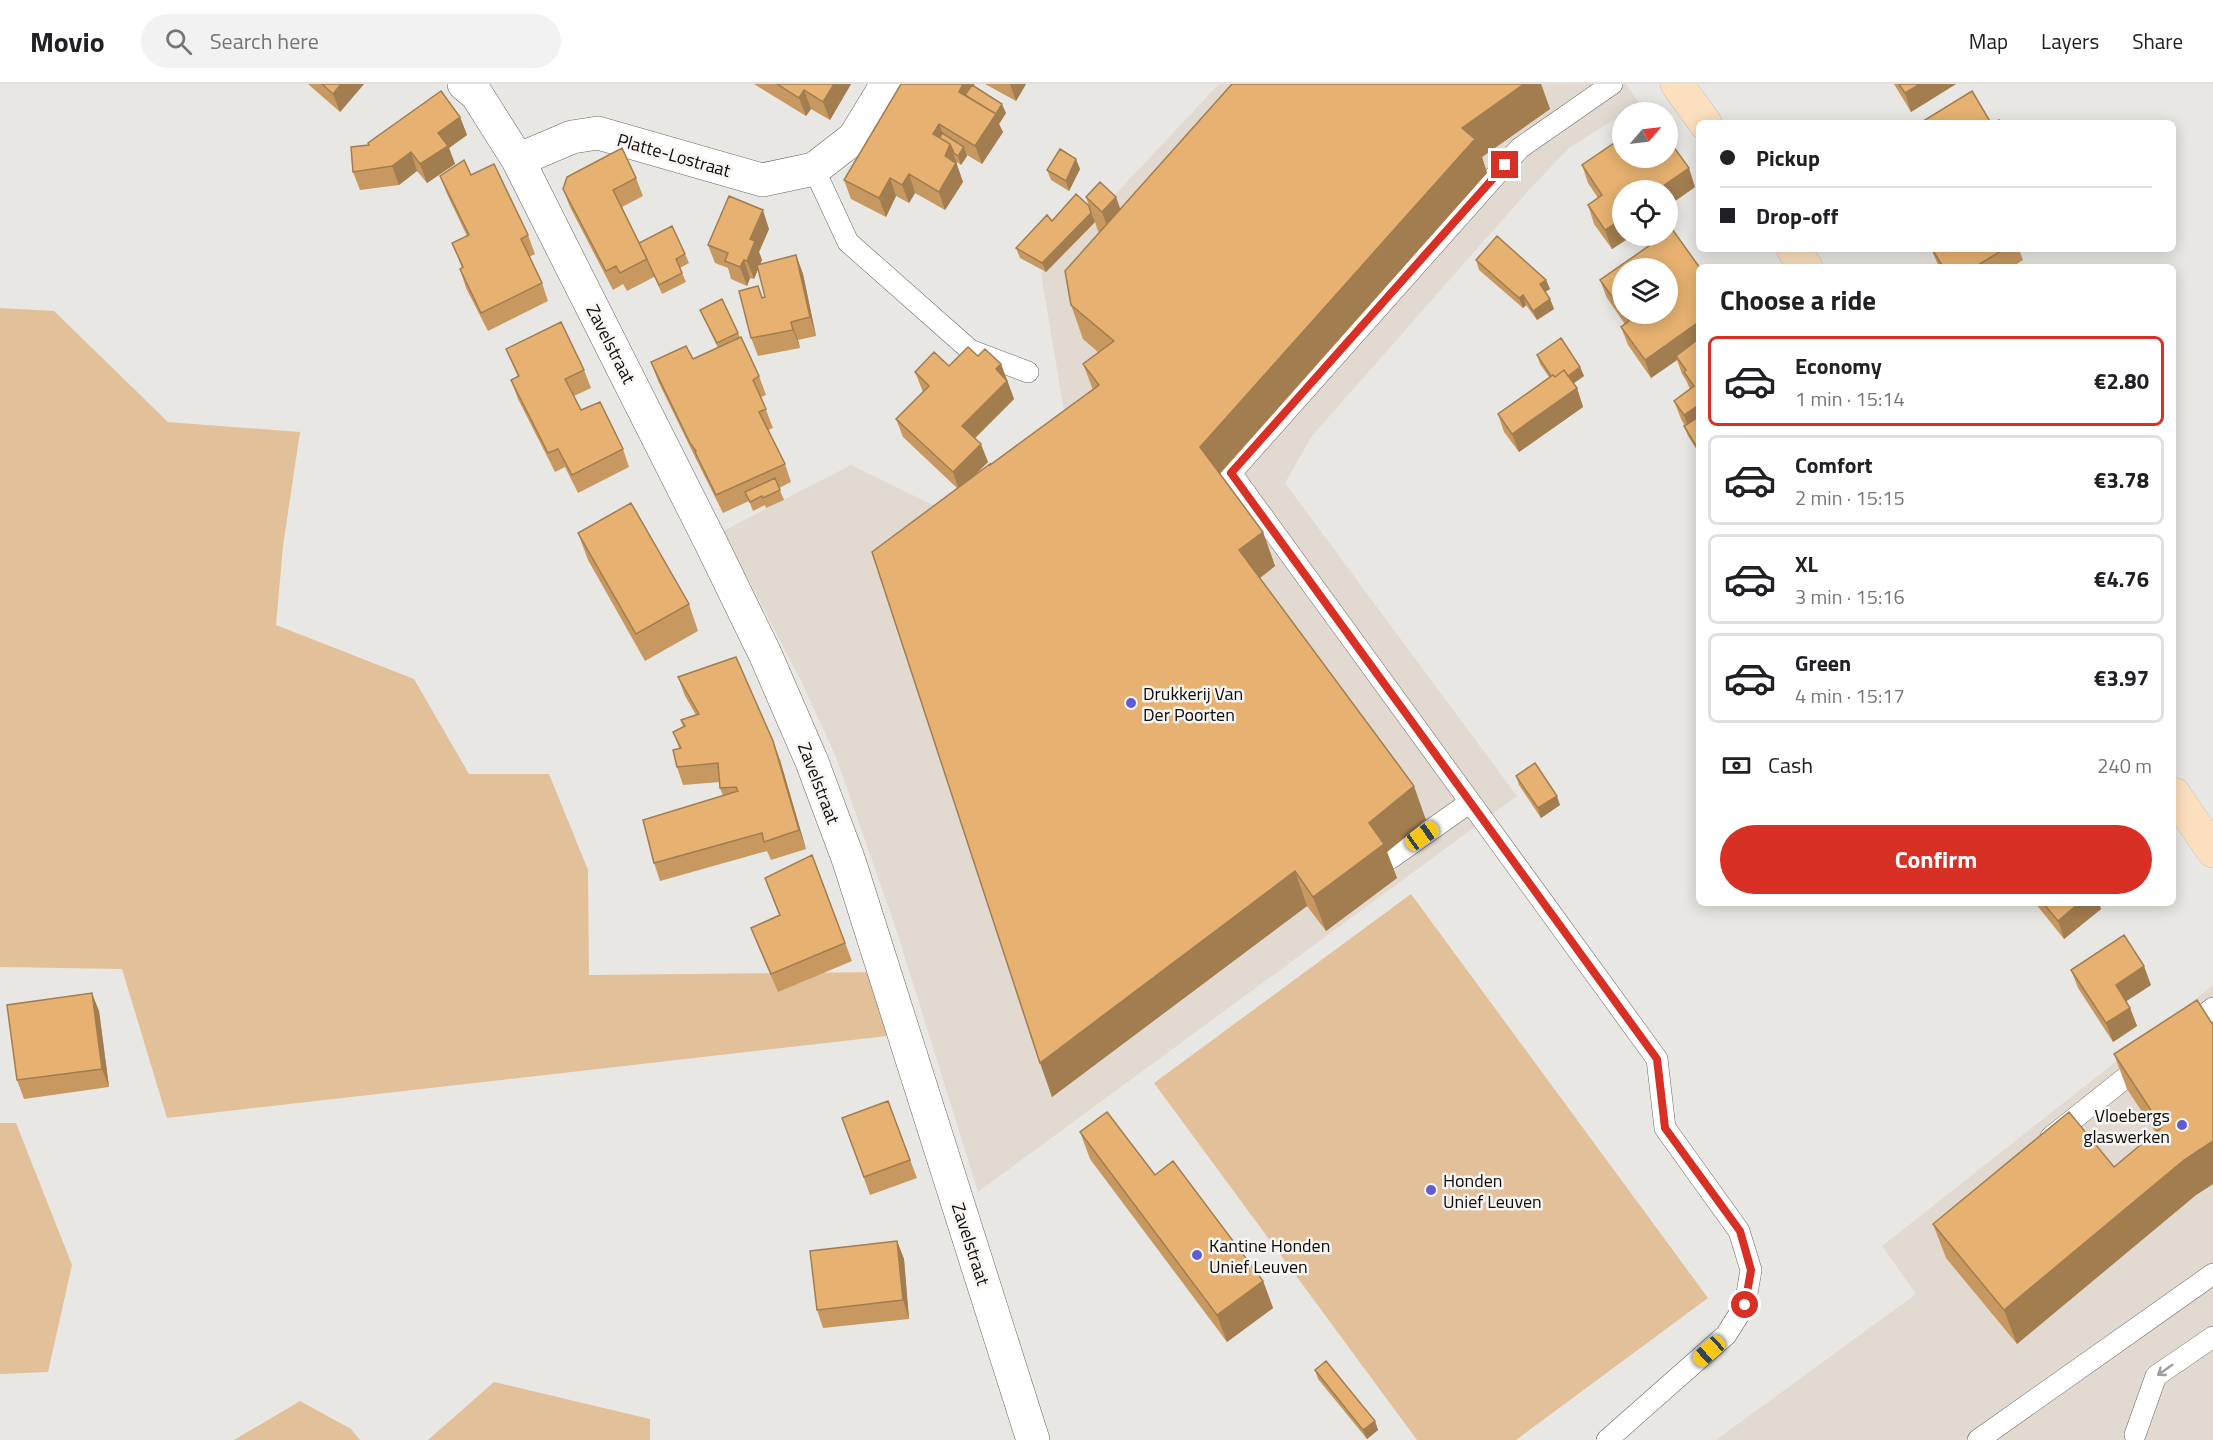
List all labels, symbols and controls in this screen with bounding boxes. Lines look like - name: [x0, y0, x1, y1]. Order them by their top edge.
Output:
- search box: [141, 14, 561, 68]
- text: Movio: [30, 20, 105, 63]
- text: Search here: [210, 24, 319, 58]
- icon: search: [162, 25, 195, 58]
- text: Map: [1969, 25, 2008, 57]
- text: Layers: [2041, 25, 2099, 57]
- text: Share: [2132, 25, 2183, 57]
- north arrow: [1612, 102, 1678, 168]
- map controls: [1612, 102, 1678, 324]
- street label: Platte-Lostraat: [614, 126, 734, 184]
- text: Pickup: [1756, 141, 1820, 175]
- route end: [1491, 151, 1518, 178]
- button: locate: [1612, 180, 1678, 246]
- text: Drop-off: [1756, 199, 1838, 233]
- button: layers: [1612, 258, 1678, 324]
- text: Choose a ride: [1720, 279, 1876, 320]
- street label: Zavelstraat: [580, 300, 643, 389]
- text: Economy: [1795, 349, 1882, 383]
- icon: car: [1723, 354, 1777, 408]
- text: €2.80: [2094, 364, 2149, 398]
- text: 1 min · 15:14: [1795, 383, 1905, 414]
- text: Comfort: [1795, 448, 1873, 482]
- icon: car: [1723, 453, 1777, 507]
- text: €3.78: [2094, 463, 2149, 497]
- text: 2 min · 15:15: [1795, 482, 1905, 513]
- text: XL: [1795, 547, 1818, 581]
- icon: car: [1723, 552, 1777, 606]
- text: €4.76: [2094, 562, 2149, 596]
- text: 3 min · 15:16: [1795, 581, 1905, 612]
- text: Green: [1795, 646, 1851, 680]
- icon: car: [1723, 651, 1777, 705]
- text: €3.97: [2094, 661, 2149, 695]
- place label: Drukkerij Van Der Poorten: [1143, 680, 1243, 728]
- text: 4 min · 15:17: [1795, 680, 1905, 711]
- marker: Drukkerij Van Der Poorten: [1124, 696, 1138, 710]
- street label: Zavelstraat: [791, 738, 847, 828]
- text: Cash: [1768, 748, 1813, 782]
- icon: cash: [1720, 749, 1753, 782]
- text: 240 m: [2097, 750, 2152, 781]
- car: [1402, 818, 1442, 854]
- button: Confirm: [1720, 825, 2152, 894]
- place label: Vloebergs glaswerken: [2083, 1102, 2170, 1150]
- marker: Vloebergs glaswerken: [2175, 1118, 2189, 1132]
- place label: Honden Unief Leuven: [1443, 1167, 1542, 1215]
- marker: Honden Unief Leuven: [1424, 1183, 1438, 1197]
- street label: Zavelstraat: [945, 1199, 997, 1290]
- place label: Kantine Honden Unief Leuven: [1209, 1232, 1330, 1280]
- marker: Kantine Honden Unief Leuven: [1190, 1248, 1204, 1262]
- route start: [1731, 1291, 1758, 1318]
- car: [1690, 1332, 1728, 1370]
- one-way arrow: [2157, 1364, 2174, 1376]

